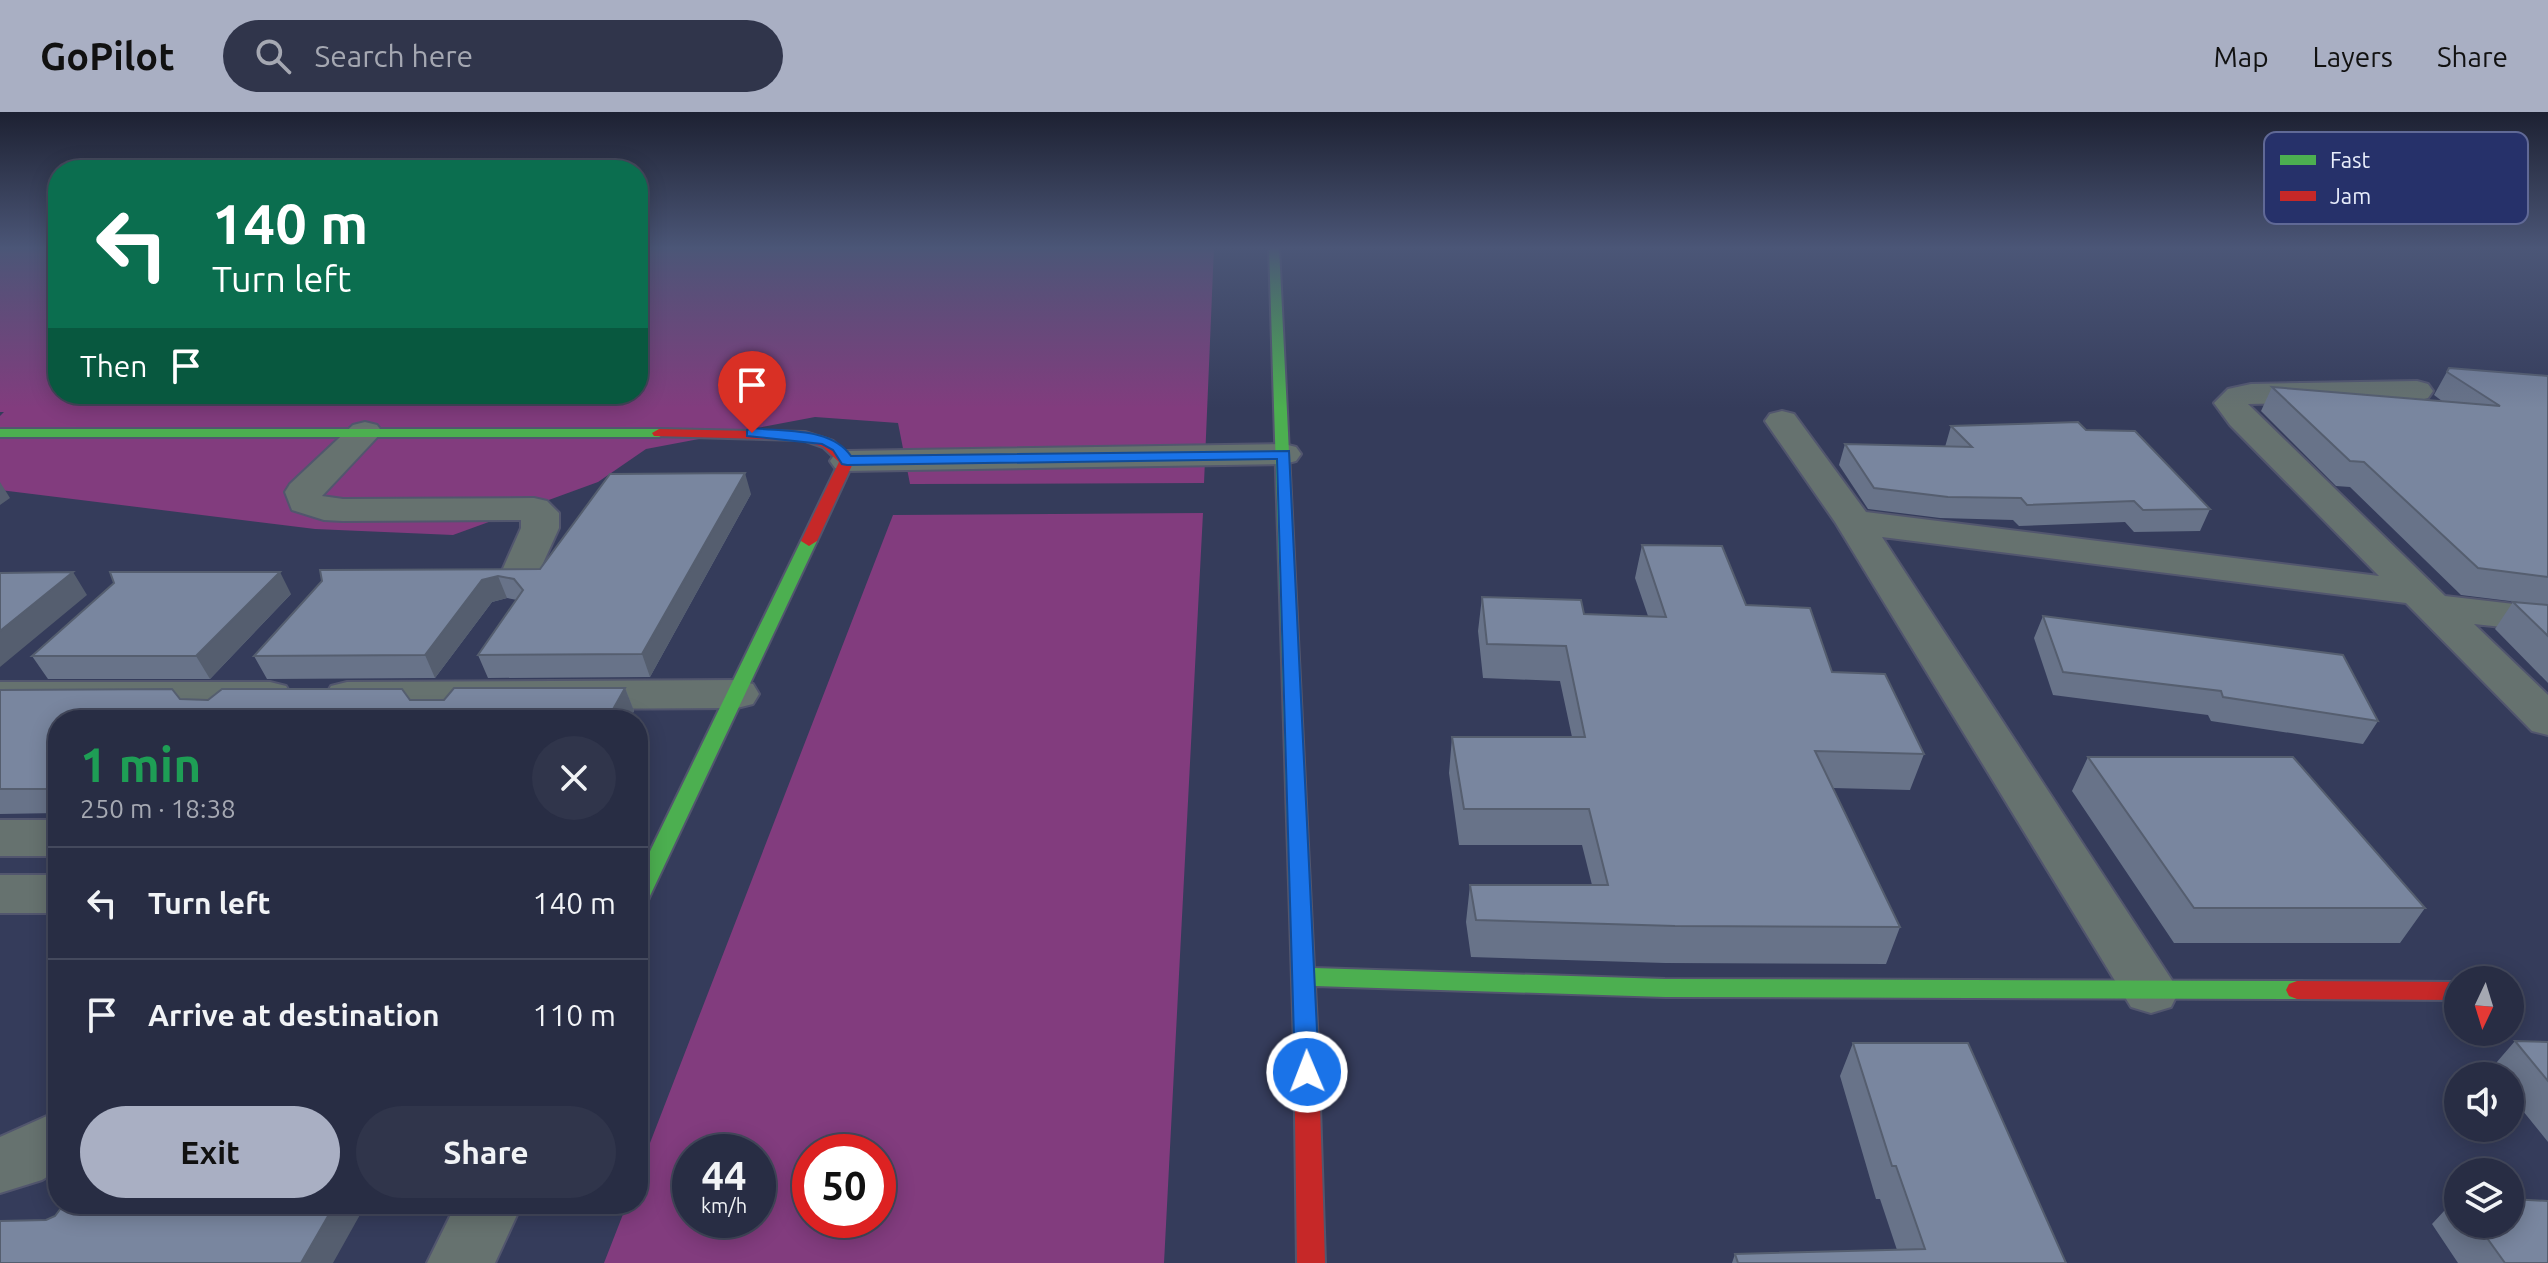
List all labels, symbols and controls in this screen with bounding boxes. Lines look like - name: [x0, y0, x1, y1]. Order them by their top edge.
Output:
- search box: [223, 20, 783, 92]
- icon: search: [251, 34, 295, 78]
- text: GoPilot: [40, 35, 175, 77]
- text: Search here: [315, 39, 473, 73]
- text: Map: [2213, 41, 2269, 72]
- text: Layers: [2313, 41, 2393, 72]
- text: Share: [2437, 41, 2508, 72]
- legend: [2264, 132, 2528, 224]
- text: Fast: [2330, 147, 2371, 172]
- text: Jam: [2330, 183, 2371, 208]
- icon: left: [80, 192, 184, 296]
- text: 140 m: [212, 192, 368, 255]
- text: Turn left: [212, 258, 351, 299]
- icon: arrive: [164, 344, 208, 388]
- text: Then: [80, 349, 148, 383]
- pin: [718, 351, 786, 433]
- icon: arrive: [730, 363, 774, 407]
- button: close: [532, 736, 616, 820]
- text: 1 min: [80, 737, 201, 791]
- text: 250 m · 18:38: [80, 794, 236, 823]
- icon: left: [80, 881, 124, 925]
- text: Turn left: [148, 886, 270, 920]
- text: 140 m: [532, 886, 616, 920]
- north arrow: [2444, 966, 2524, 1046]
- map controls: [2444, 966, 2524, 1238]
- icon: arrive: [80, 993, 124, 1037]
- text: Arrive at destination: [148, 998, 440, 1032]
- text: 110 m: [532, 998, 616, 1032]
- position arrow: [1265, 1030, 1349, 1114]
- button: sound: [2444, 1062, 2524, 1142]
- button: Exit: [80, 1106, 340, 1198]
- button: Share: [356, 1106, 616, 1198]
- speed limit sign: 50: [792, 1134, 896, 1238]
- text: 44: [701, 1153, 747, 1198]
- button: layers: [2444, 1158, 2524, 1238]
- text: km/h: [701, 1194, 747, 1217]

